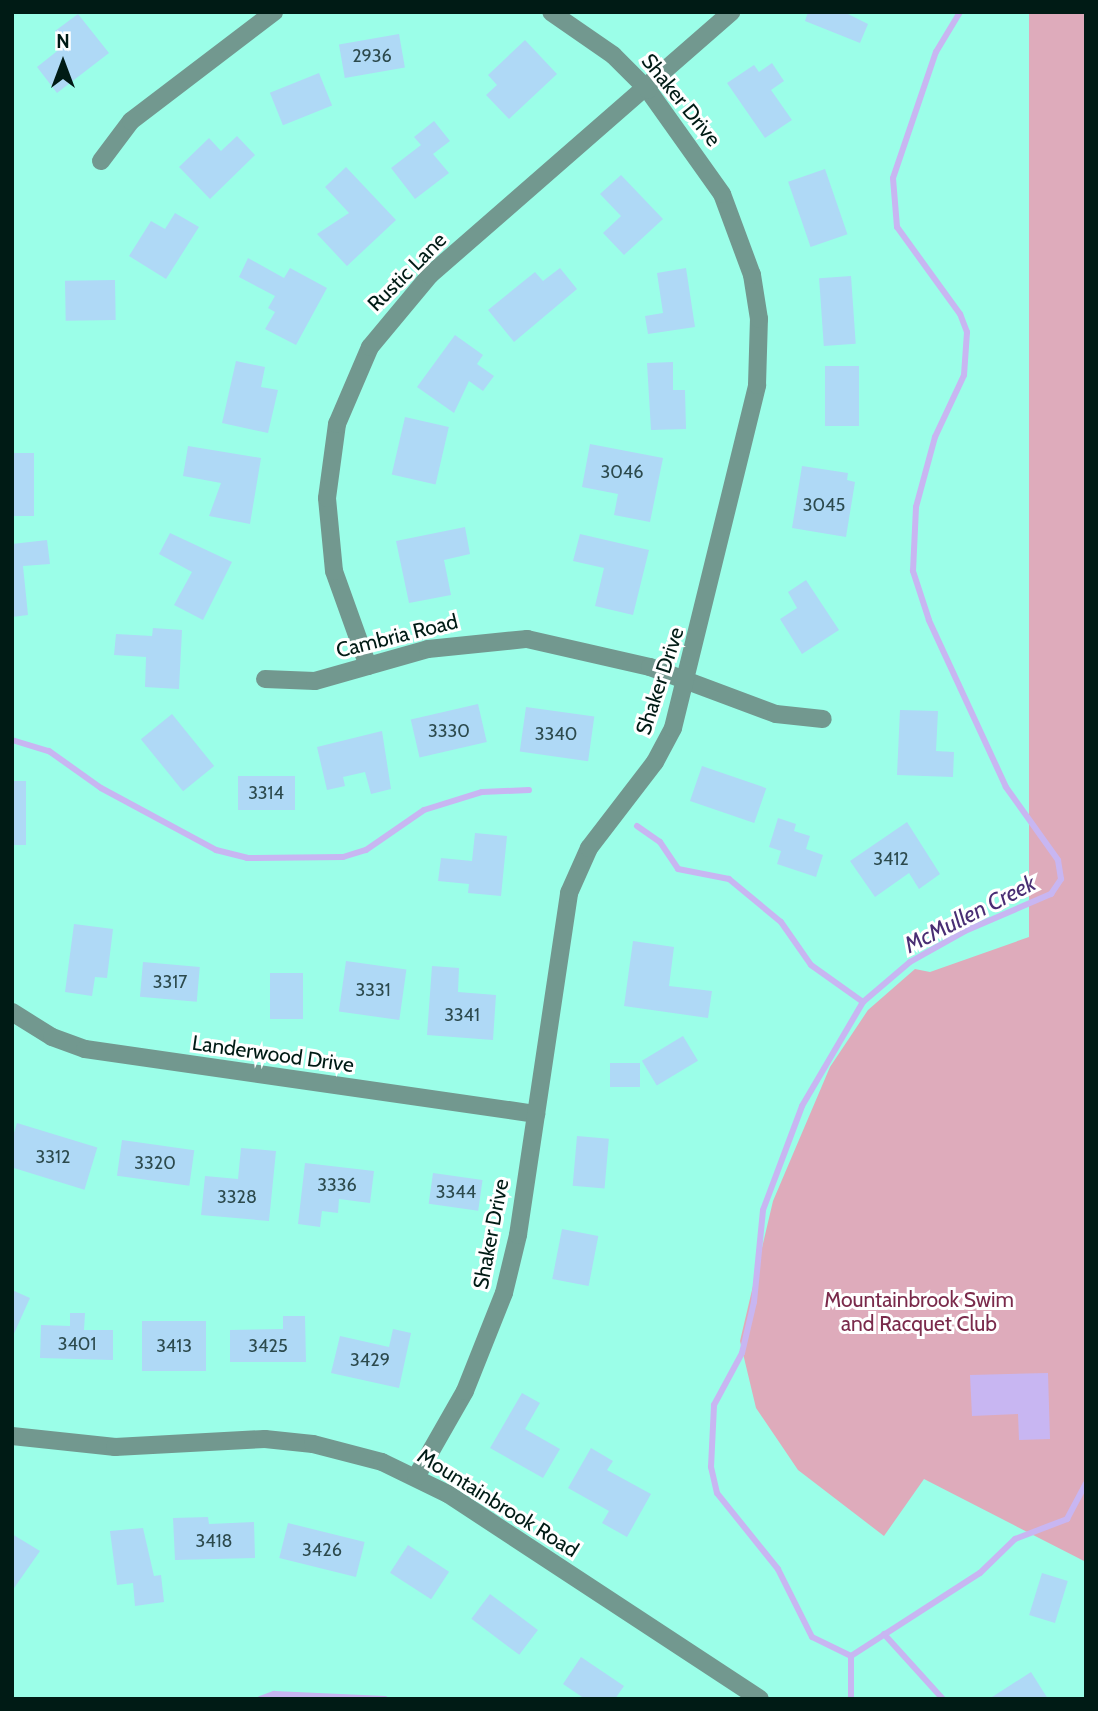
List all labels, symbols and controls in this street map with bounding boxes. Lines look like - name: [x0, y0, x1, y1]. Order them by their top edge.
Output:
- north arrow: [28, 28, 98, 98]
- text: N: [56, 30, 70, 53]
- house number: 2936: [352, 45, 392, 67]
- street label: Shaker Drive: [636, 49, 726, 151]
- street label: Rustic Lane: [362, 227, 452, 317]
- house number: 3046: [601, 461, 643, 483]
- house number: 3045: [803, 494, 845, 516]
- street label: Cambria Road: [334, 609, 460, 663]
- street label: Shaker Drive: [631, 624, 689, 738]
- house number: 3330: [428, 720, 470, 742]
- house number: 3340: [535, 723, 577, 745]
- house number: 3314: [248, 782, 284, 804]
- house number: 3412: [873, 848, 909, 870]
- water label: McMullen Creek: [900, 869, 1040, 959]
- house number: 3317: [153, 971, 187, 993]
- house number: 3331: [355, 979, 391, 1001]
- house number: 3341: [444, 1004, 480, 1026]
- street label: Landerwood Drive: [190, 1030, 356, 1078]
- house number: 3312: [36, 1146, 70, 1168]
- house number: 3320: [134, 1152, 176, 1174]
- house number: 3336: [317, 1174, 357, 1196]
- street label: Shaker Drive: [468, 1177, 514, 1291]
- house number: 3344: [436, 1181, 476, 1203]
- house number: 3328: [217, 1186, 257, 1208]
- park label: Mountainbrook Swim and Racquet Club: [824, 1287, 1014, 1337]
- house number: 3401: [58, 1333, 96, 1355]
- house number: 3413: [156, 1335, 192, 1357]
- house number: 3425: [248, 1335, 288, 1357]
- house number: 3429: [350, 1349, 390, 1371]
- street label: Mountainbrook Road: [413, 1443, 583, 1563]
- house number: 3418: [196, 1530, 232, 1552]
- house number: 3426: [302, 1539, 342, 1561]

